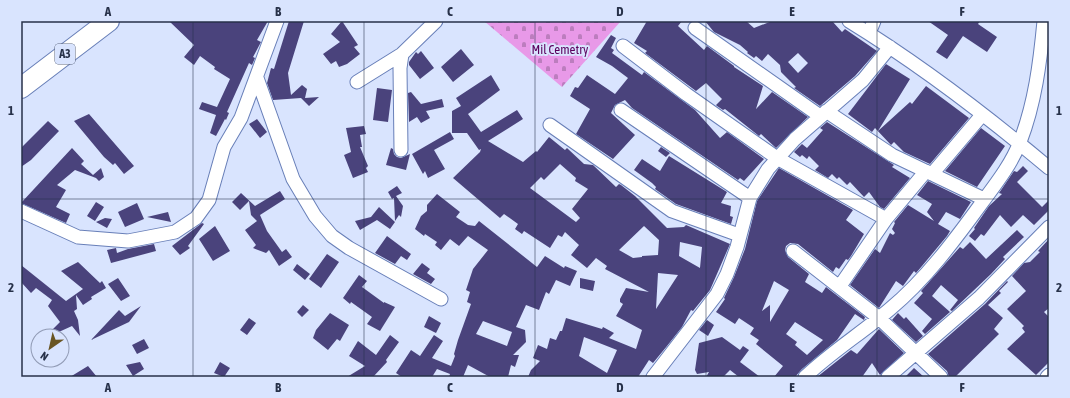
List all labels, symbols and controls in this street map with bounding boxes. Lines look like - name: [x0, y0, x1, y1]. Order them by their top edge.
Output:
- text: A: [104, 4, 112, 19]
- text: B: [275, 4, 282, 19]
- text: C: [447, 4, 453, 19]
- text: D: [616, 4, 624, 19]
- text: E: [789, 4, 795, 19]
- text: F: [959, 4, 965, 19]
- park label: Mil Cemetry: [532, 42, 589, 57]
- road number: A3: [55, 44, 75, 64]
- text: 1: [8, 103, 14, 118]
- text: 1: [1056, 103, 1062, 118]
- text: 2: [8, 280, 14, 295]
- text: 2: [1056, 280, 1062, 295]
- north arrow: [30, 328, 70, 368]
- text: N: [38, 349, 50, 363]
- text: A: [104, 380, 112, 395]
- text: B: [275, 380, 282, 395]
- text: C: [447, 380, 453, 395]
- text: D: [616, 380, 624, 395]
- text: E: [789, 380, 795, 395]
- text: F: [959, 380, 965, 395]

